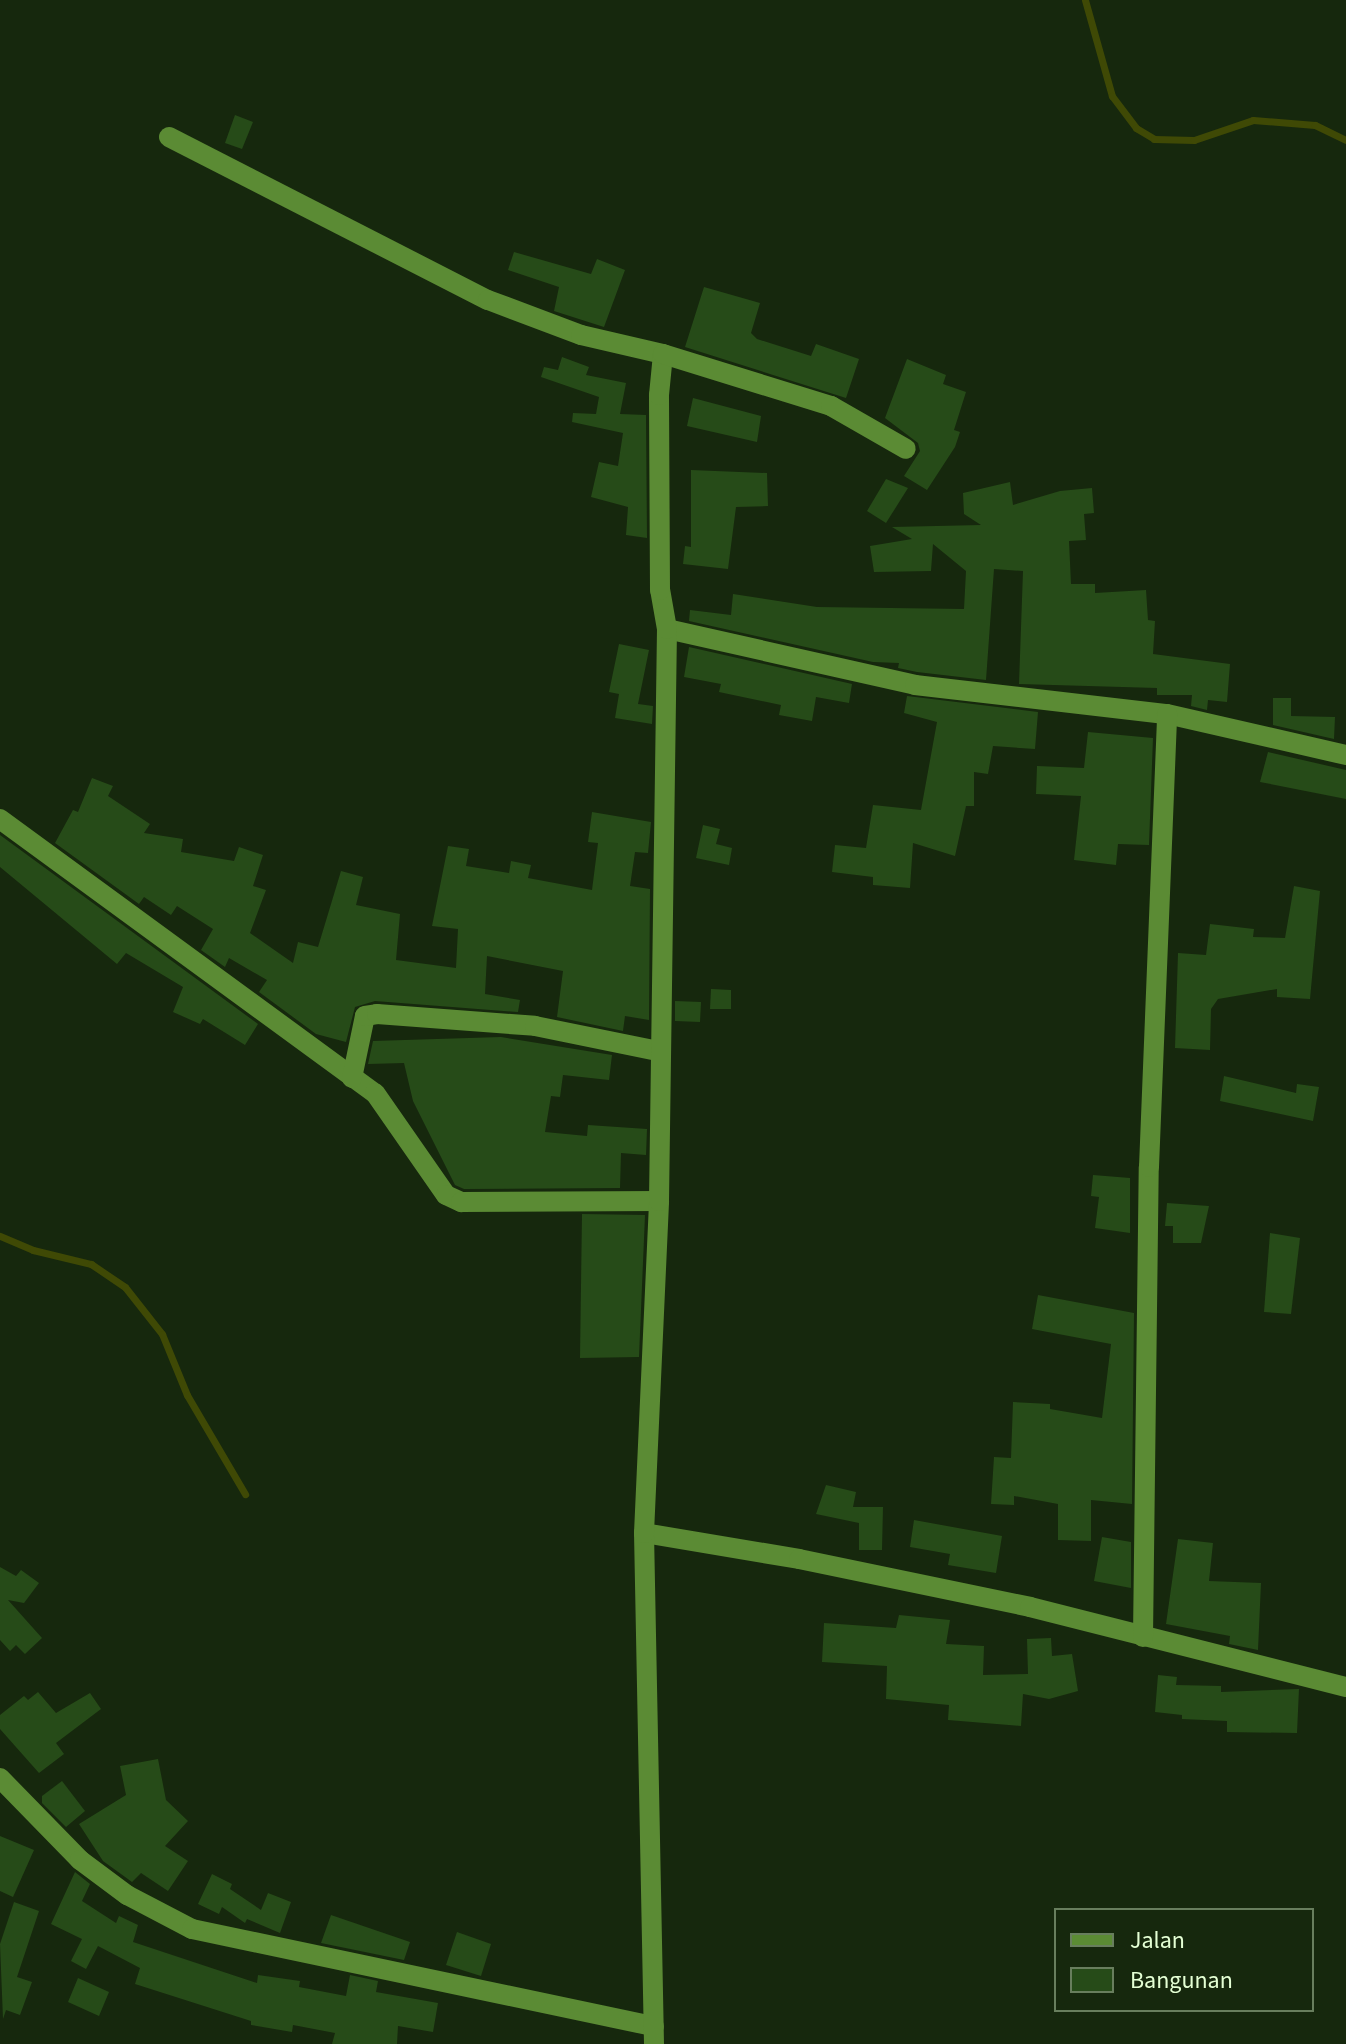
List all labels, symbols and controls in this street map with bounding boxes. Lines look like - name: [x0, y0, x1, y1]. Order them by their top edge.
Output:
- legend: [1054, 1908, 1314, 2012]
- text: Jalan: [1130, 1923, 1185, 1958]
- text: Bangunan: [1130, 1963, 1233, 1998]

